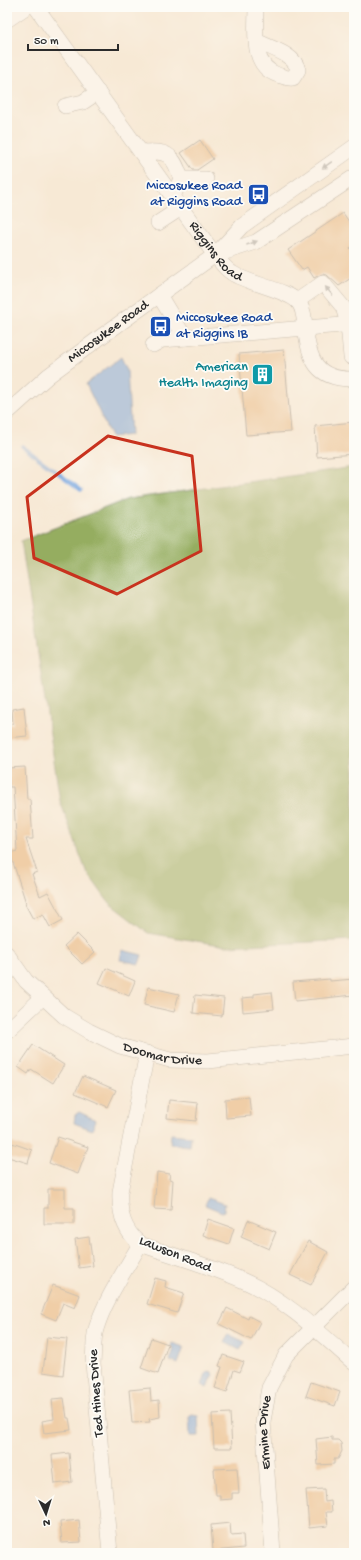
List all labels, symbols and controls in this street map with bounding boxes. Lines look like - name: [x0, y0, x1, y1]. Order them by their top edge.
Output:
- scale bar: [28, 26, 118, 52]
- text: 50 m: [34, 35, 59, 49]
- one-way arrow: [322, 161, 332, 169]
- place label: Miccosukee Road at Riggins Road: [146, 178, 244, 211]
- bus stop icon: Miccosukee Road at Riggins Road: [245, 181, 271, 207]
- street label: Riggins Road: [185, 218, 247, 287]
- one-way arrow: [246, 240, 258, 246]
- one-way arrow: [325, 285, 334, 296]
- street label: Miccosukee Road: [64, 296, 154, 367]
- place label: Miccosukee Road at Riggins IB: [176, 310, 274, 343]
- bus stop icon: Miccosukee Road at Riggins IB: [147, 313, 173, 339]
- place label: American Health Imaging: [159, 359, 248, 392]
- building icon: American Health Imaging: [250, 362, 276, 388]
- street label: Doomar Drive: [120, 1039, 203, 1069]
- street label: Lawson Road: [136, 1233, 215, 1278]
- street label: Ted Hines Drive: [85, 1348, 109, 1438]
- street label: Ermine Drive: [254, 1393, 276, 1470]
- north arrow: [26, 1494, 66, 1534]
- text: N: [43, 1516, 51, 1528]

